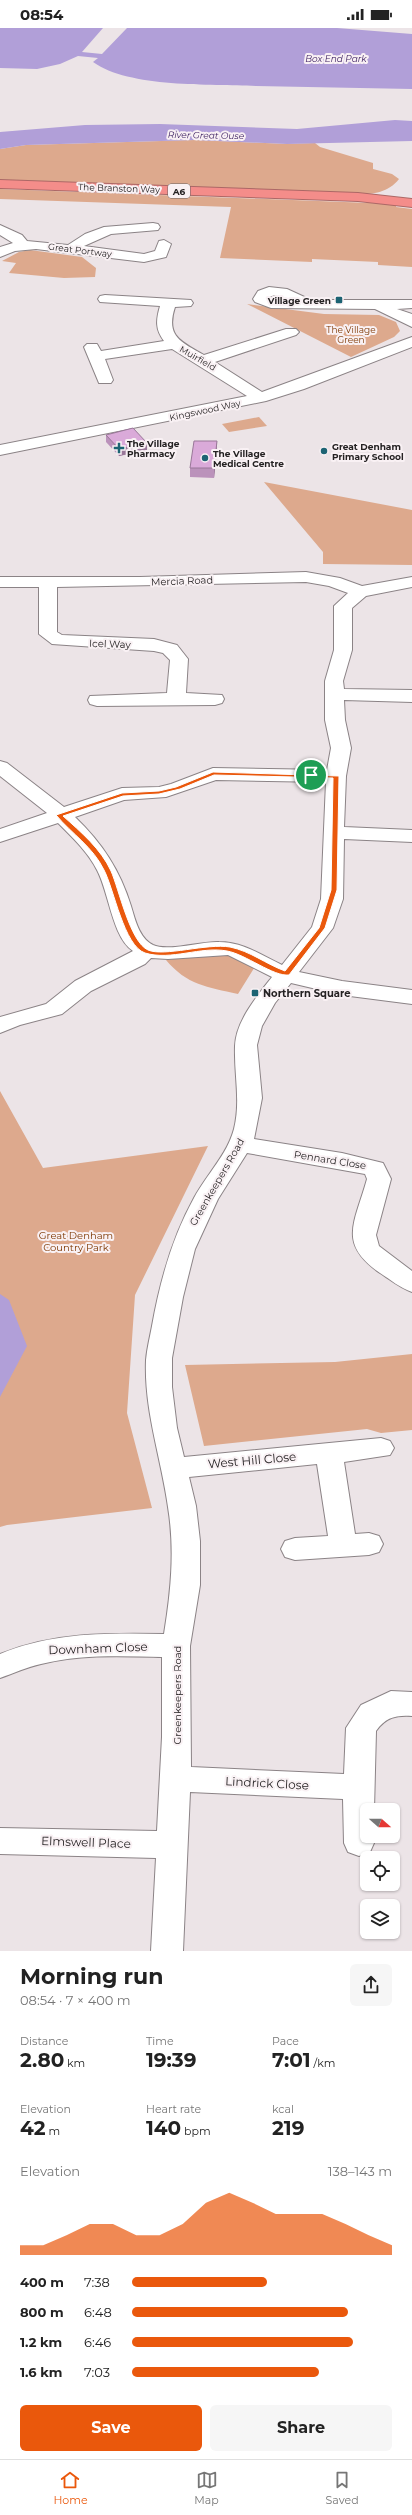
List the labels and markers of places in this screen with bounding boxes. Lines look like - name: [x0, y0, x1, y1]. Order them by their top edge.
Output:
- place label: Village Green: [267, 295, 331, 306]
- marker: Village Green: [334, 295, 344, 305]
- place label: The Village Pharmacy: [127, 438, 180, 459]
- place label: Great Denham Primary School: [332, 441, 404, 462]
- marker: The Village Pharmacy: [114, 443, 124, 453]
- marker: Great Denham Primary School: [319, 446, 329, 456]
- place label: The Village Medical Centre: [213, 448, 284, 469]
- marker: The Village Medical Centre: [200, 453, 210, 463]
- pin: [294, 758, 328, 792]
- place label: Northern Square: [263, 987, 351, 1000]
- marker: Northern Square: [250, 988, 260, 998]

